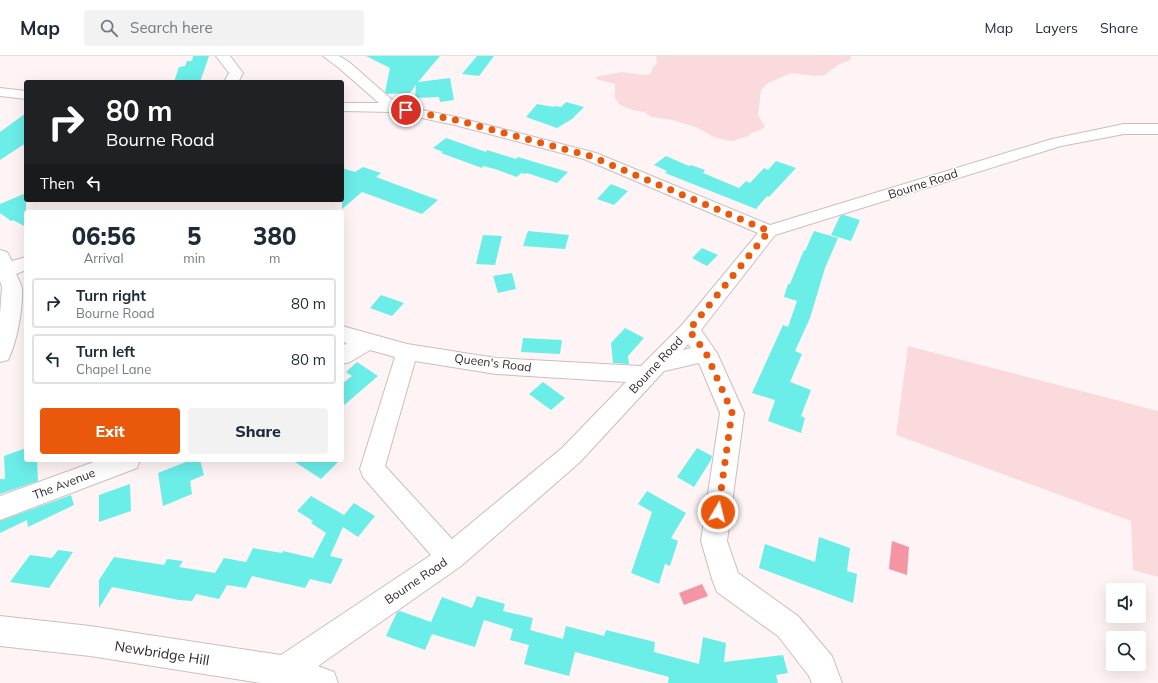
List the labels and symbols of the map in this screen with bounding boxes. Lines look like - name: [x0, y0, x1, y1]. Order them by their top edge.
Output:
- pin: [389, 93, 423, 127]
- street label: Bourne Road: [886, 165, 960, 202]
- street label: Bourne Road: [625, 333, 686, 396]
- street label: Queen's Road: [454, 350, 532, 375]
- street label: The Avenue: [30, 465, 97, 502]
- position arrow: [697, 491, 739, 533]
- street label: Bourne Road: [382, 554, 450, 607]
- street label: Newbridge Hill: [113, 637, 211, 669]

